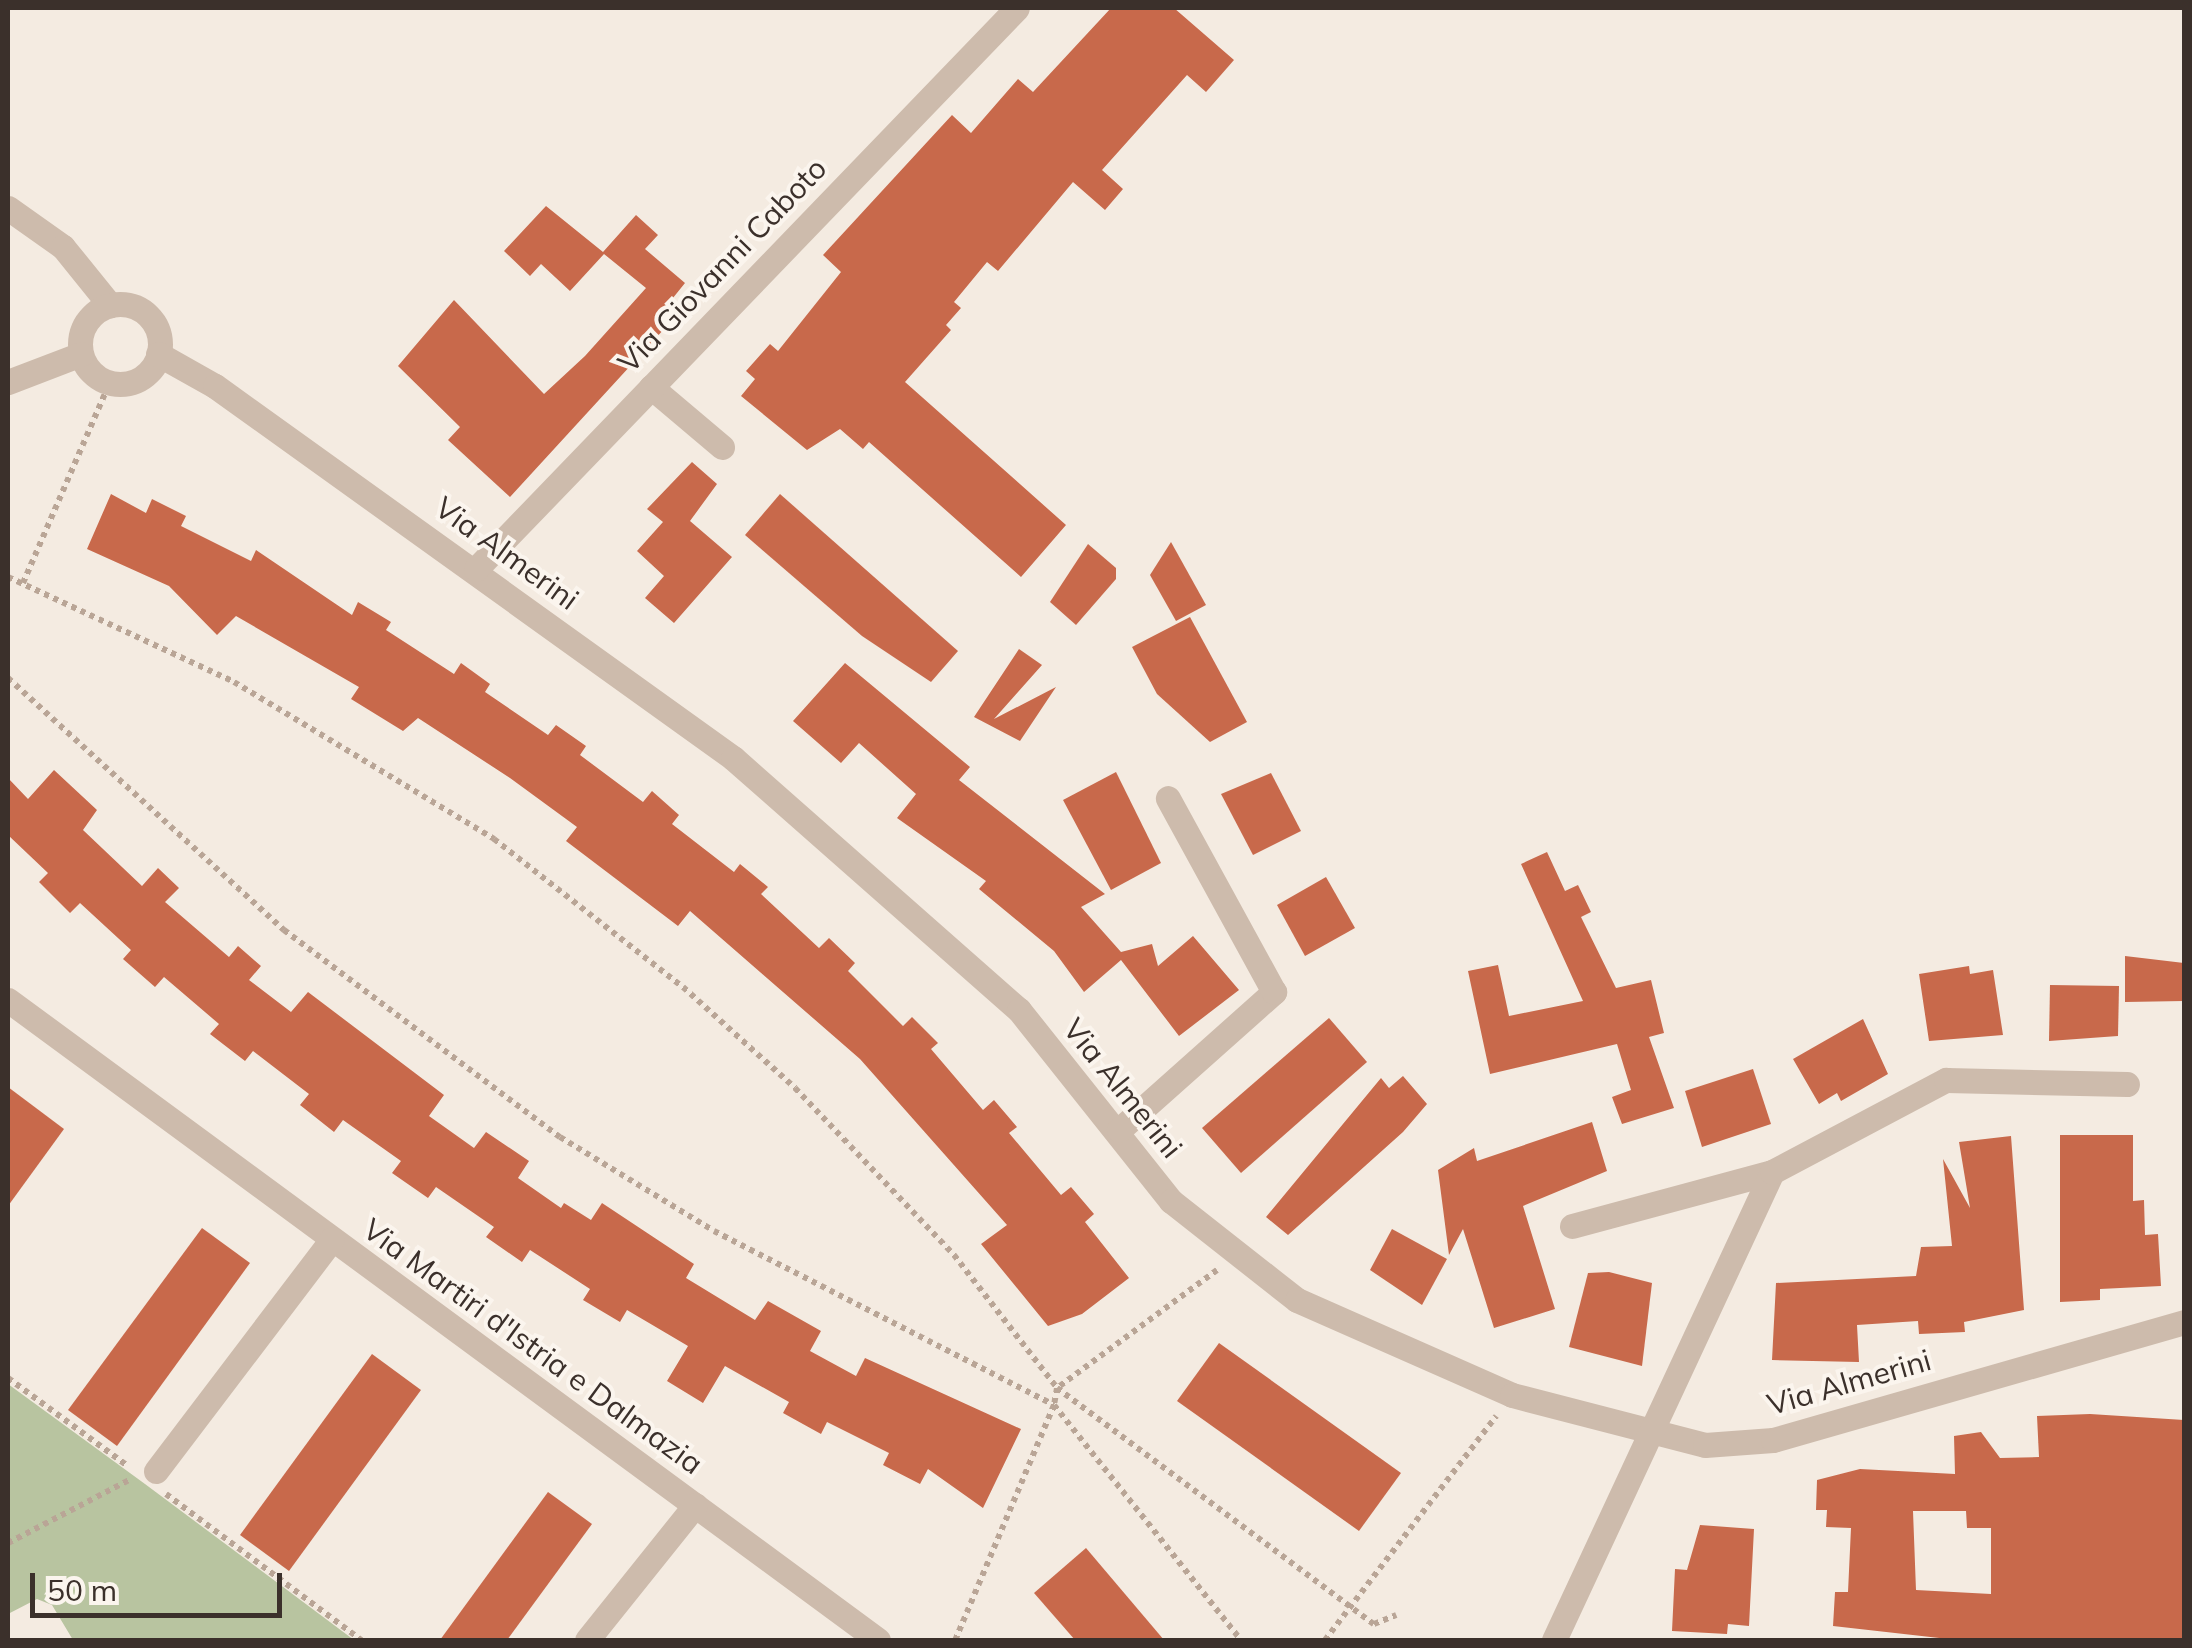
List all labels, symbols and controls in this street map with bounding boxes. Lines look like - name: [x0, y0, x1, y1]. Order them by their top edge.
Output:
- street label: Via Giovanni Caboto: [610, 150, 834, 380]
- street label: Via Almerini: [428, 489, 586, 617]
- street label: Via Almerini: [1056, 1011, 1190, 1165]
- street label: Via Martiri d'Istria e Dalmazia: [356, 1211, 710, 1481]
- street label: Via Almerini: [1763, 1341, 1935, 1423]
- scale bar: [35, 1553, 288, 1615]
- text: 50 m: [47, 1571, 117, 1609]

